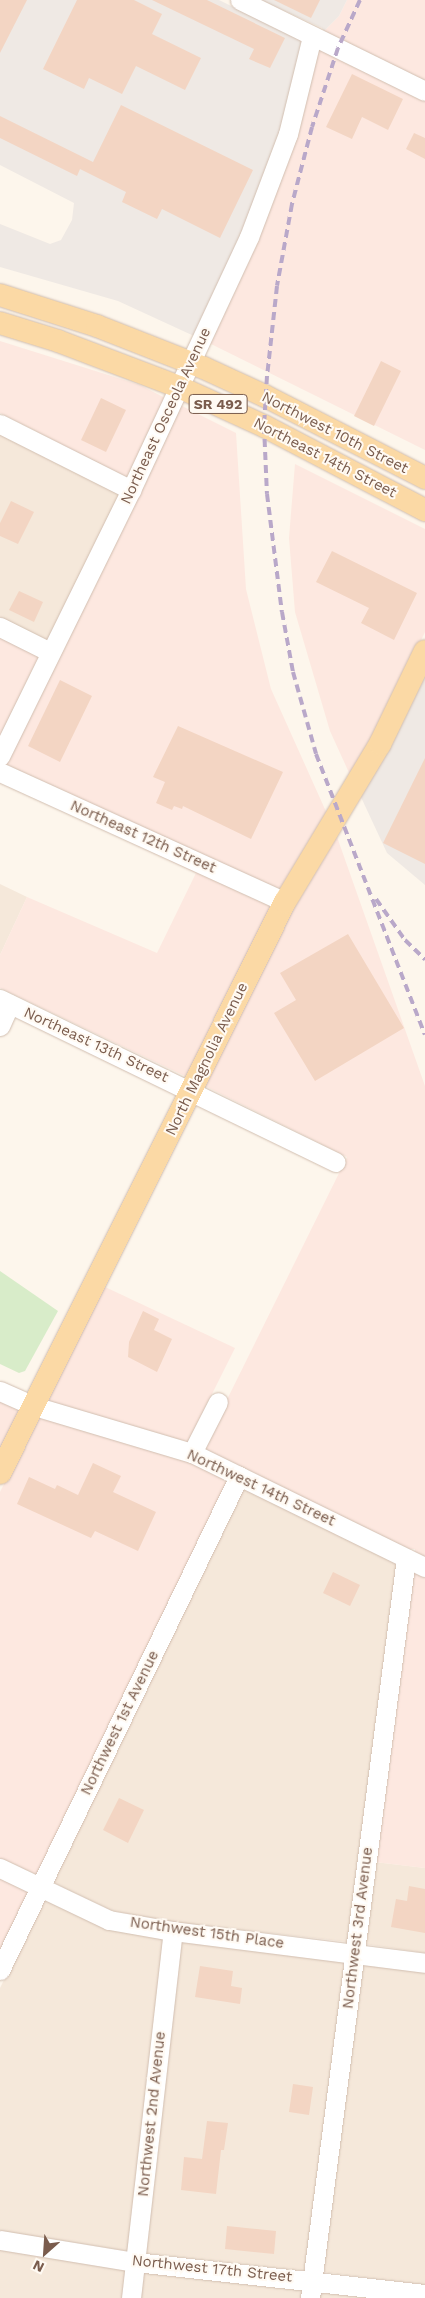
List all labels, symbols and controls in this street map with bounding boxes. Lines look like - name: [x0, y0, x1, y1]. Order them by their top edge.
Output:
- street label: Northeast Osceola Avenue: [117, 324, 215, 508]
- street label: Northwest 10th Street: [259, 388, 411, 478]
- road number: SR 492: [188, 392, 248, 416]
- street label: Northeast 14th Street: [250, 414, 400, 502]
- street label: Northeast 12th Street: [67, 797, 219, 877]
- street label: North Magnolia Avenue: [162, 979, 252, 1139]
- street label: Northeast 13th Street: [21, 1003, 171, 1087]
- street label: Northwest 14th Street: [184, 1446, 338, 1530]
- street label: Northwest 1st Avenue: [77, 1647, 163, 1799]
- street label: Northwest 3rd Avenue: [339, 1846, 377, 2010]
- street label: Northwest 15th Place: [129, 1913, 285, 1953]
- street label: Northwest 2nd Avenue: [134, 2030, 170, 2198]
- north arrow: [20, 2228, 70, 2278]
- street label: Northwest 17th Street: [131, 2252, 293, 2286]
- text: N: [30, 2257, 47, 2276]

